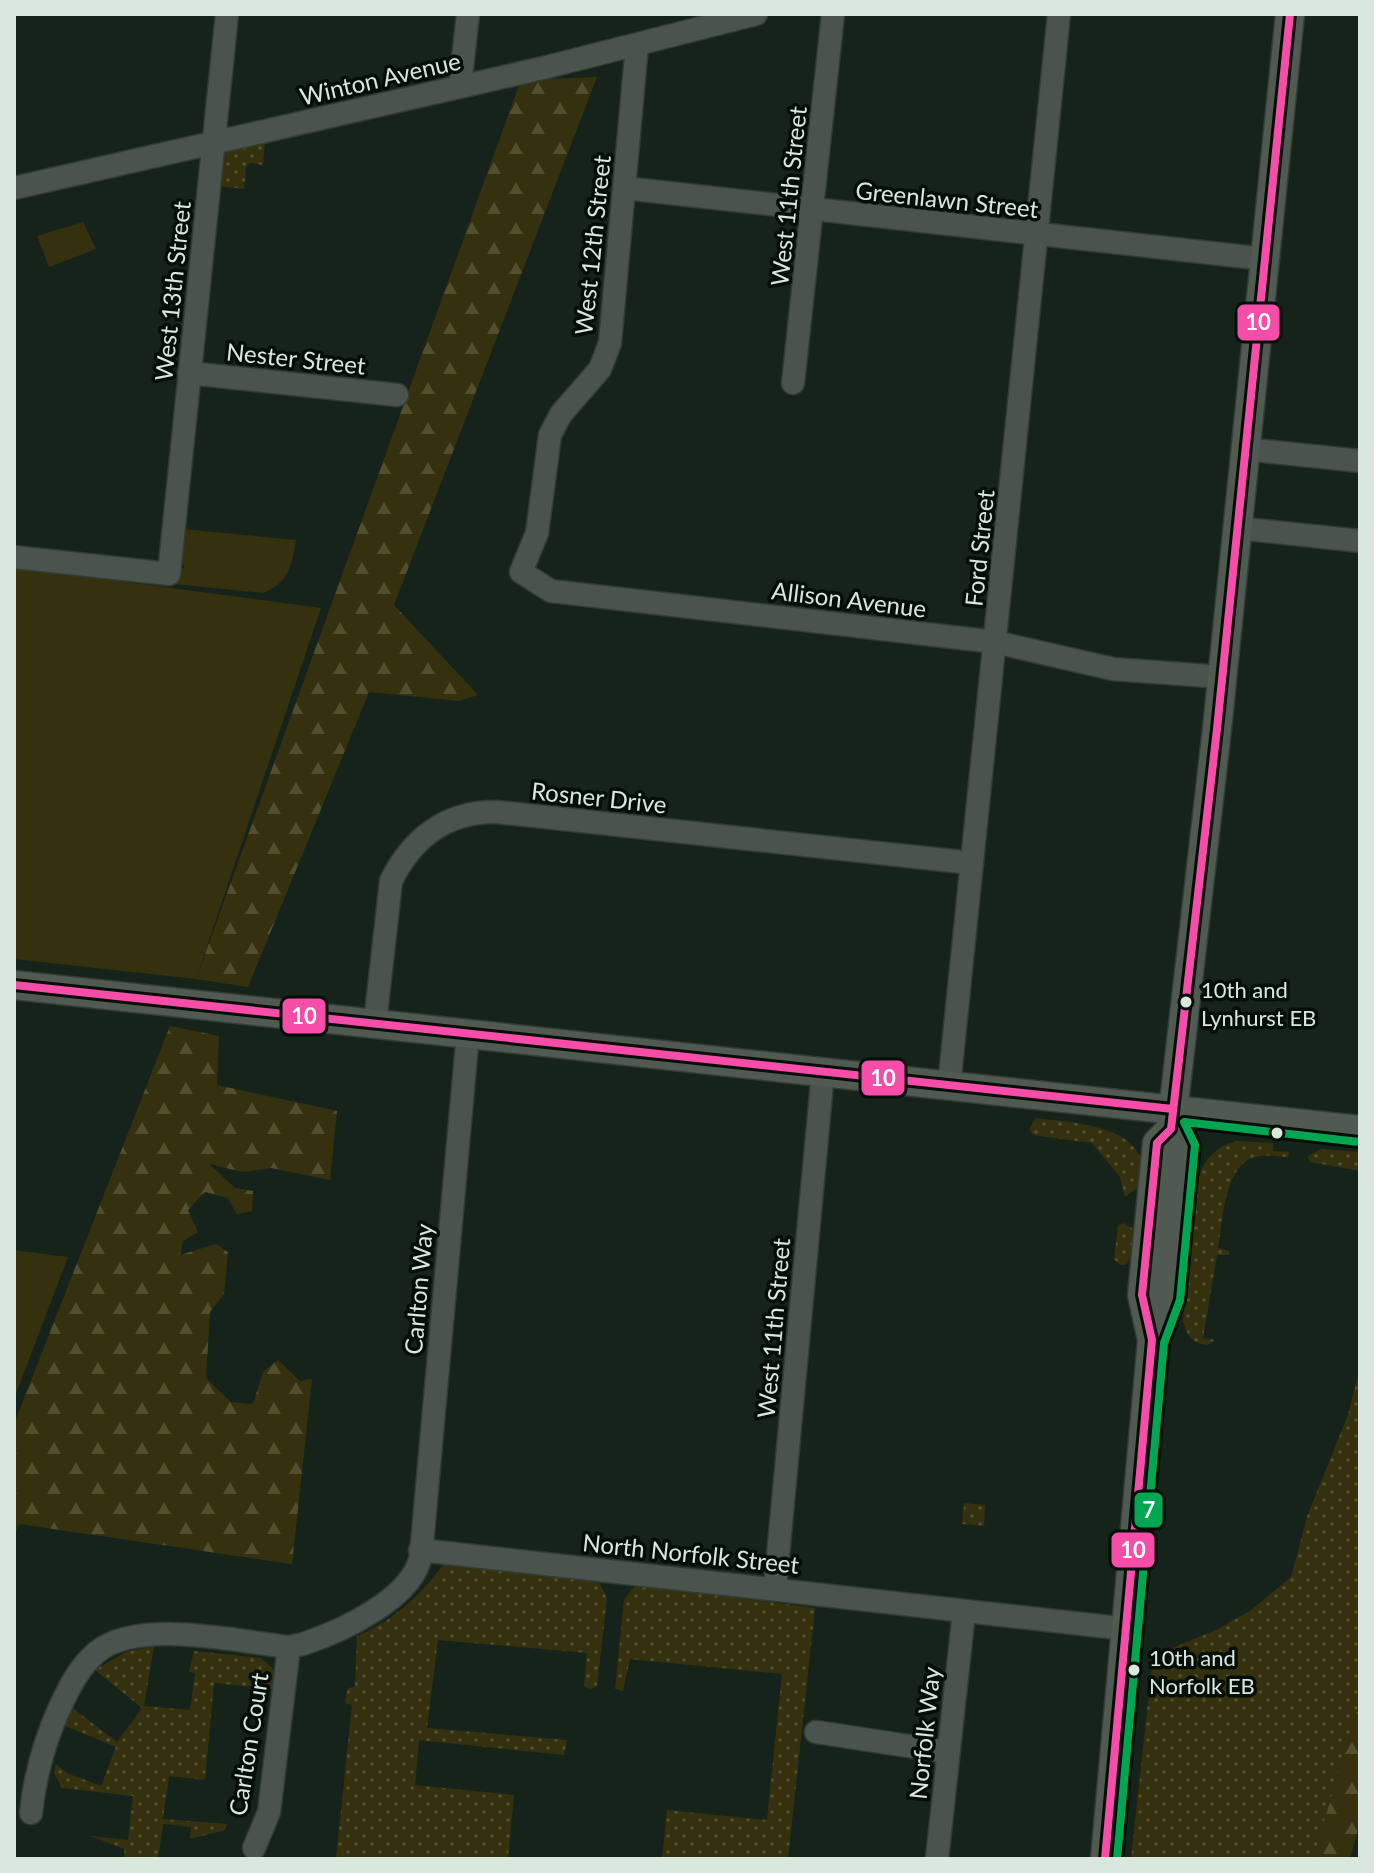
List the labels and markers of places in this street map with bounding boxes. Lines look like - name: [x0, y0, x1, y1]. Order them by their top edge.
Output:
- place label: 10th and Lynhurst EB: [1201, 976, 1316, 1031]
- marker: 10th and Lynhurst EB: [1178, 994, 1194, 1010]
- unlabelled marker: [1269, 1125, 1285, 1141]
- place label: 10th and Norfolk EB: [1149, 1644, 1255, 1699]
- marker: 10th and Norfolk EB: [1126, 1662, 1142, 1678]

